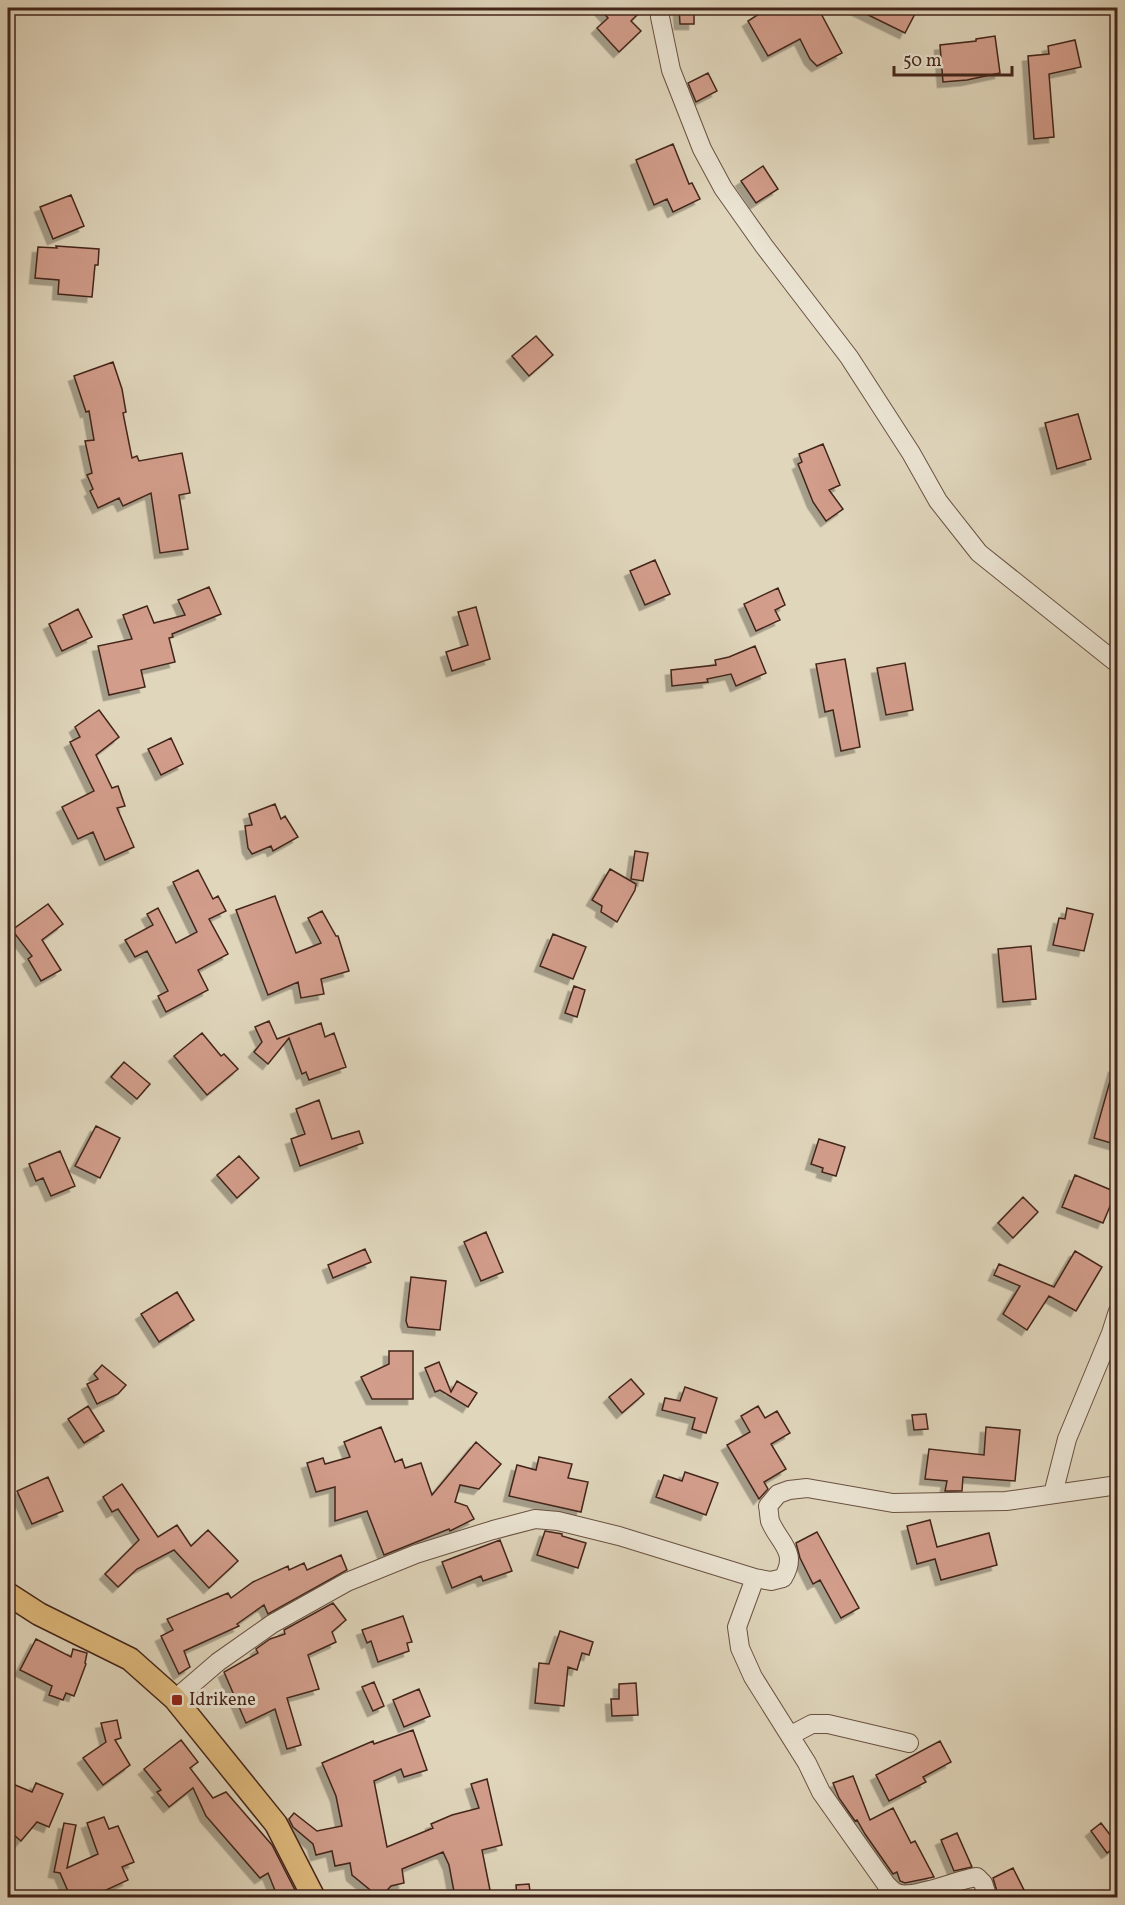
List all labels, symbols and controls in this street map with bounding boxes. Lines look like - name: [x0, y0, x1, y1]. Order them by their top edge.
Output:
- scale bar: [894, 39, 1012, 77]
- text: 50 m: [903, 49, 942, 74]
- place label: Idrikene: [189, 1688, 256, 1713]
- marker: Idrikene: [170, 1693, 184, 1707]

